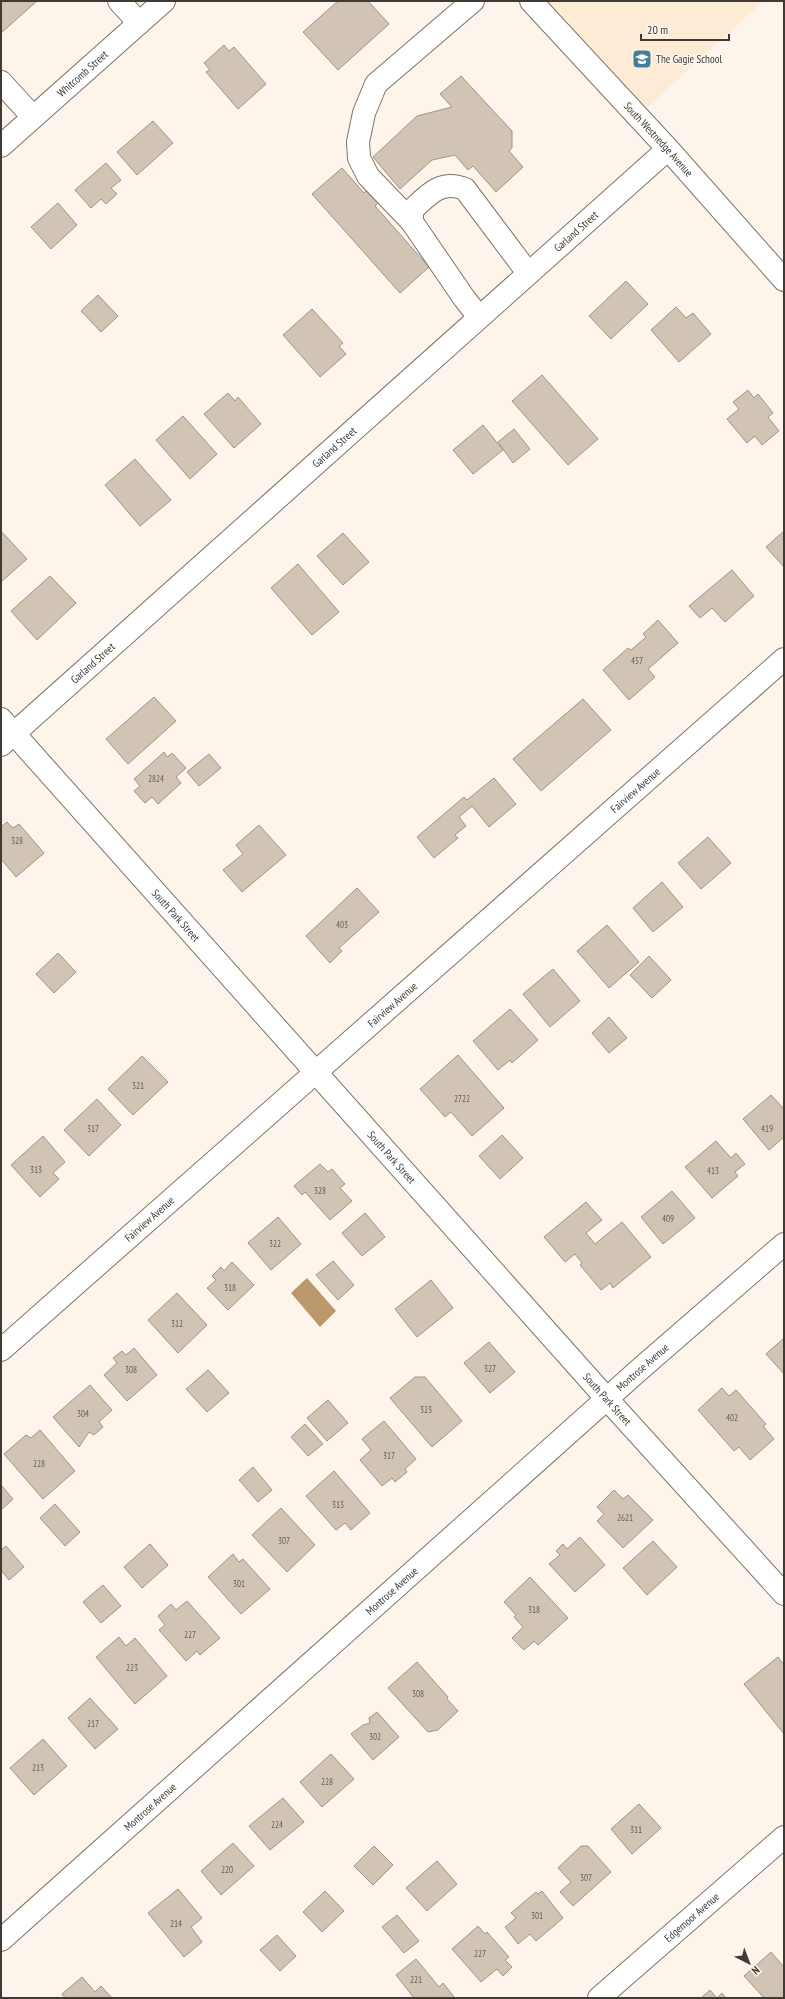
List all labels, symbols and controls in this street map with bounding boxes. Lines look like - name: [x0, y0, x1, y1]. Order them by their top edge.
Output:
- scale bar: [641, 16, 729, 42]
- text: 20 m: [647, 22, 668, 37]
- street label: Whitcomb Street: [54, 47, 111, 100]
- school or university icon: The Gagie School: [631, 48, 653, 70]
- place label: The Gagie School: [656, 52, 722, 66]
- street label: South Westnedge Avenue: [621, 99, 696, 180]
- street label: Garland Street: [551, 208, 601, 255]
- street label: Garland Street: [309, 424, 359, 471]
- street label: Garland Street: [68, 640, 118, 686]
- house number: 457: [631, 655, 643, 666]
- street label: Fairview Avenue: [608, 764, 663, 816]
- house number: 2824: [148, 773, 164, 784]
- house number: 328: [11, 835, 23, 846]
- street label: South Park Street: [149, 886, 203, 945]
- house number: 403: [336, 919, 348, 930]
- street label: Fairview Avenue: [365, 979, 420, 1030]
- house number: 321: [132, 1080, 144, 1091]
- house number: 2722: [454, 1093, 470, 1104]
- house number: 317: [87, 1123, 99, 1134]
- house number: 419: [761, 1123, 773, 1134]
- street label: South Park Street: [364, 1128, 419, 1186]
- house number: 313: [30, 1164, 42, 1175]
- house number: 413: [707, 1165, 719, 1176]
- house number: 328: [314, 1185, 326, 1196]
- street label: Fairview Avenue: [122, 1193, 178, 1245]
- house number: 409: [662, 1213, 674, 1224]
- house number: 322: [269, 1238, 281, 1249]
- house number: 318: [224, 1282, 236, 1293]
- house number: 312: [171, 1318, 183, 1329]
- street label: Montrose Avenue: [613, 1340, 672, 1394]
- house number: 327: [484, 1363, 496, 1374]
- house number: 308: [125, 1364, 137, 1375]
- street label: South Park Street: [580, 1370, 634, 1428]
- house number: 323: [420, 1404, 432, 1415]
- house number: 304: [77, 1408, 89, 1419]
- house number: 402: [726, 1412, 738, 1423]
- house number: 317: [383, 1450, 395, 1461]
- house number: 228: [33, 1458, 45, 1469]
- house number: 313: [332, 1499, 344, 1510]
- house number: 2621: [617, 1512, 633, 1523]
- house number: 307: [278, 1535, 290, 1546]
- street label: Montrose Avenue: [363, 1564, 421, 1618]
- house number: 301: [233, 1578, 245, 1589]
- house number: 318: [528, 1604, 540, 1615]
- house number: 227: [184, 1629, 196, 1640]
- house number: 223: [126, 1662, 138, 1673]
- house number: 308: [412, 1688, 424, 1699]
- house number: 217: [87, 1718, 99, 1729]
- house number: 302: [369, 1731, 381, 1742]
- house number: 213: [32, 1762, 44, 1773]
- house number: 228: [321, 1776, 333, 1787]
- street label: Montrose Avenue: [121, 1779, 180, 1834]
- house number: 224: [271, 1819, 283, 1830]
- house number: 311: [630, 1824, 642, 1835]
- house number: 220: [221, 1864, 233, 1875]
- house number: 307: [580, 1872, 592, 1883]
- street label: Edgemoor Avenue: [661, 1889, 723, 1945]
- house number: 301: [531, 1910, 543, 1921]
- house number: 214: [170, 1918, 182, 1929]
- north arrow: [729, 1943, 769, 1983]
- house number: 227: [474, 1948, 486, 1959]
- text: N: [749, 1963, 763, 1978]
- house number: 221: [410, 1974, 422, 1985]

